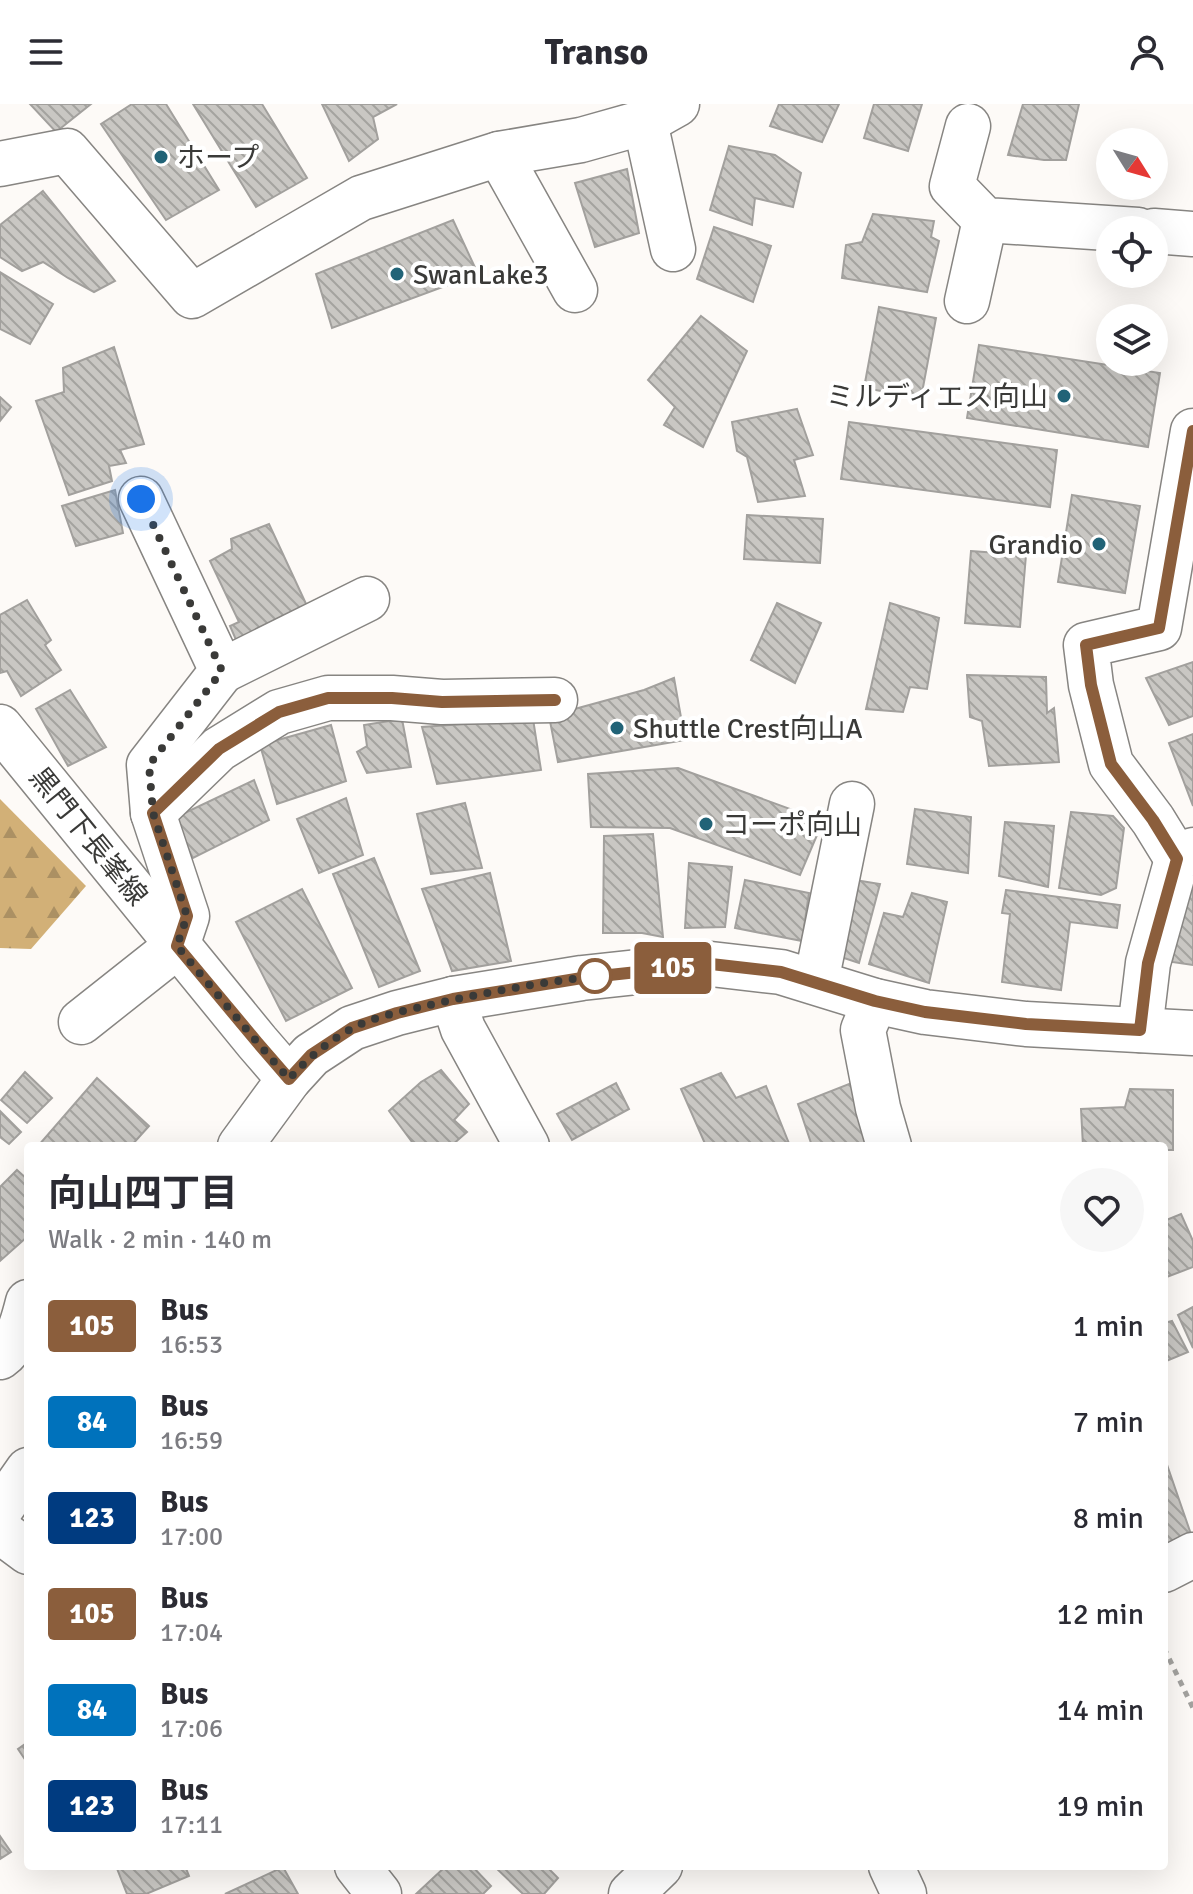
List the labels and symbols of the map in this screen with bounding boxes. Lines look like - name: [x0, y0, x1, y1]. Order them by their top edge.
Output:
- north arrow: [1096, 128, 1168, 200]
- place label: ホープ: [177, 141, 259, 175]
- marker: ホープ: [152, 148, 170, 166]
- place label: SwanLake3: [413, 258, 549, 292]
- marker: SwanLake3: [388, 265, 406, 283]
- place label: ミルディエス向山: [826, 380, 1048, 414]
- marker: ミルディエス向山: [1055, 387, 1073, 405]
- your location: [121, 479, 161, 519]
- place label: Grandio: [989, 528, 1083, 562]
- marker: Grandio: [1090, 535, 1108, 553]
- place label: Shuttle Crest向山A: [633, 712, 863, 746]
- marker: Shuttle Crest向山A: [608, 719, 626, 737]
- street label: 黒門下長峯線: [22, 761, 154, 913]
- place label: コーポ向山: [722, 808, 862, 842]
- marker: コーポ向山: [697, 815, 715, 833]
- line badge: 105: [627, 942, 719, 994]
- unlabelled marker: [578, 959, 612, 993]

